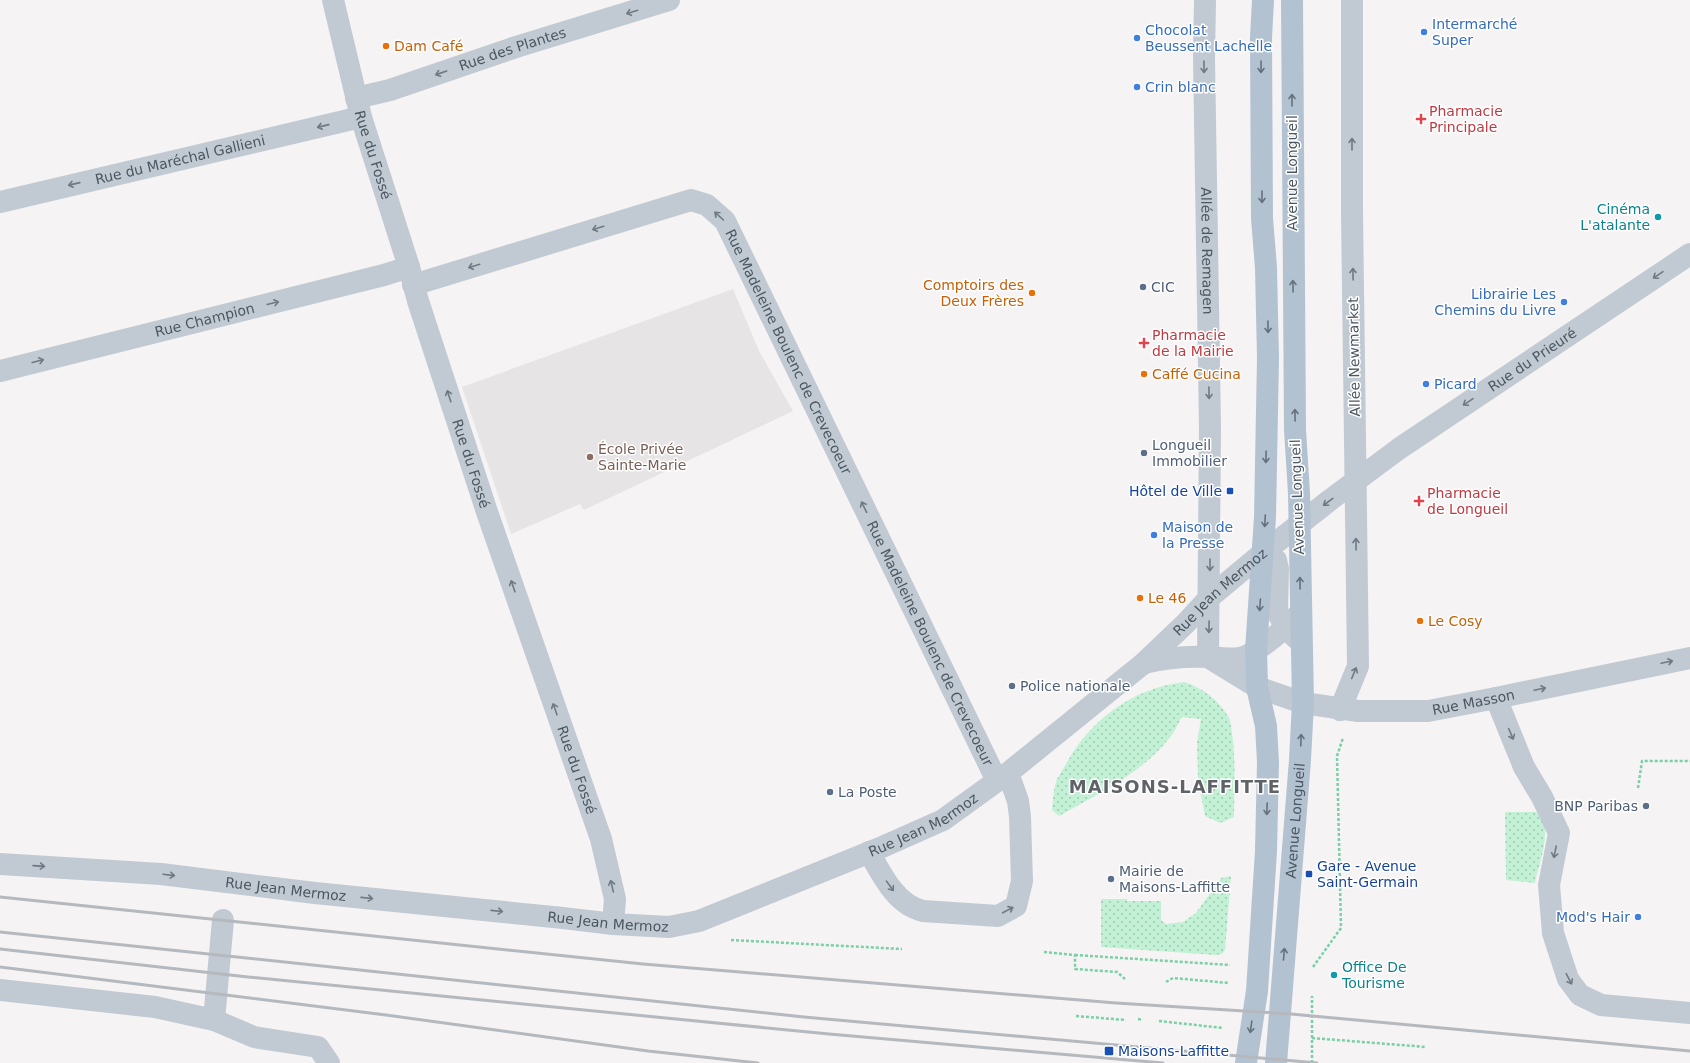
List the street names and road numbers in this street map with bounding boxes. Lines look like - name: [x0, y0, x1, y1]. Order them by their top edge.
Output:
- street label: Rue des Plantes: [457, 24, 568, 74]
- street label: Rue du Fossé: [352, 109, 395, 201]
- street label: Avenue Longueil: [1284, 115, 1300, 231]
- street label: Rue du Maréchal Gallieni: [94, 132, 267, 187]
- street label: Allée de Remagen: [1198, 187, 1216, 315]
- street label: Rue Madeleine Boulenc de Crevecoeur: [722, 227, 855, 477]
- street label: Allée Newmarket: [1345, 297, 1363, 417]
- street label: Rue Champion: [153, 300, 256, 340]
- street label: Rue du Prieuré: [1485, 324, 1579, 395]
- street label: Rue du Fossé: [449, 417, 493, 510]
- street label: Avenue Longueil: [1287, 439, 1307, 555]
- street label: Rue Madeleine Boulenc de Crevecoeur: [864, 518, 997, 769]
- street label: Rue Jean Mermoz: [1170, 545, 1270, 639]
- street label: Rue Masson: [1431, 686, 1516, 718]
- street label: Rue du Fossé: [554, 723, 600, 816]
- street label: Avenue Longueil: [1283, 762, 1308, 879]
- street label: Rue Jean Mermoz: [866, 790, 981, 860]
- street label: Rue Jean Mermoz: [224, 874, 347, 904]
- street label: Rue Jean Mermoz: [547, 908, 669, 935]

